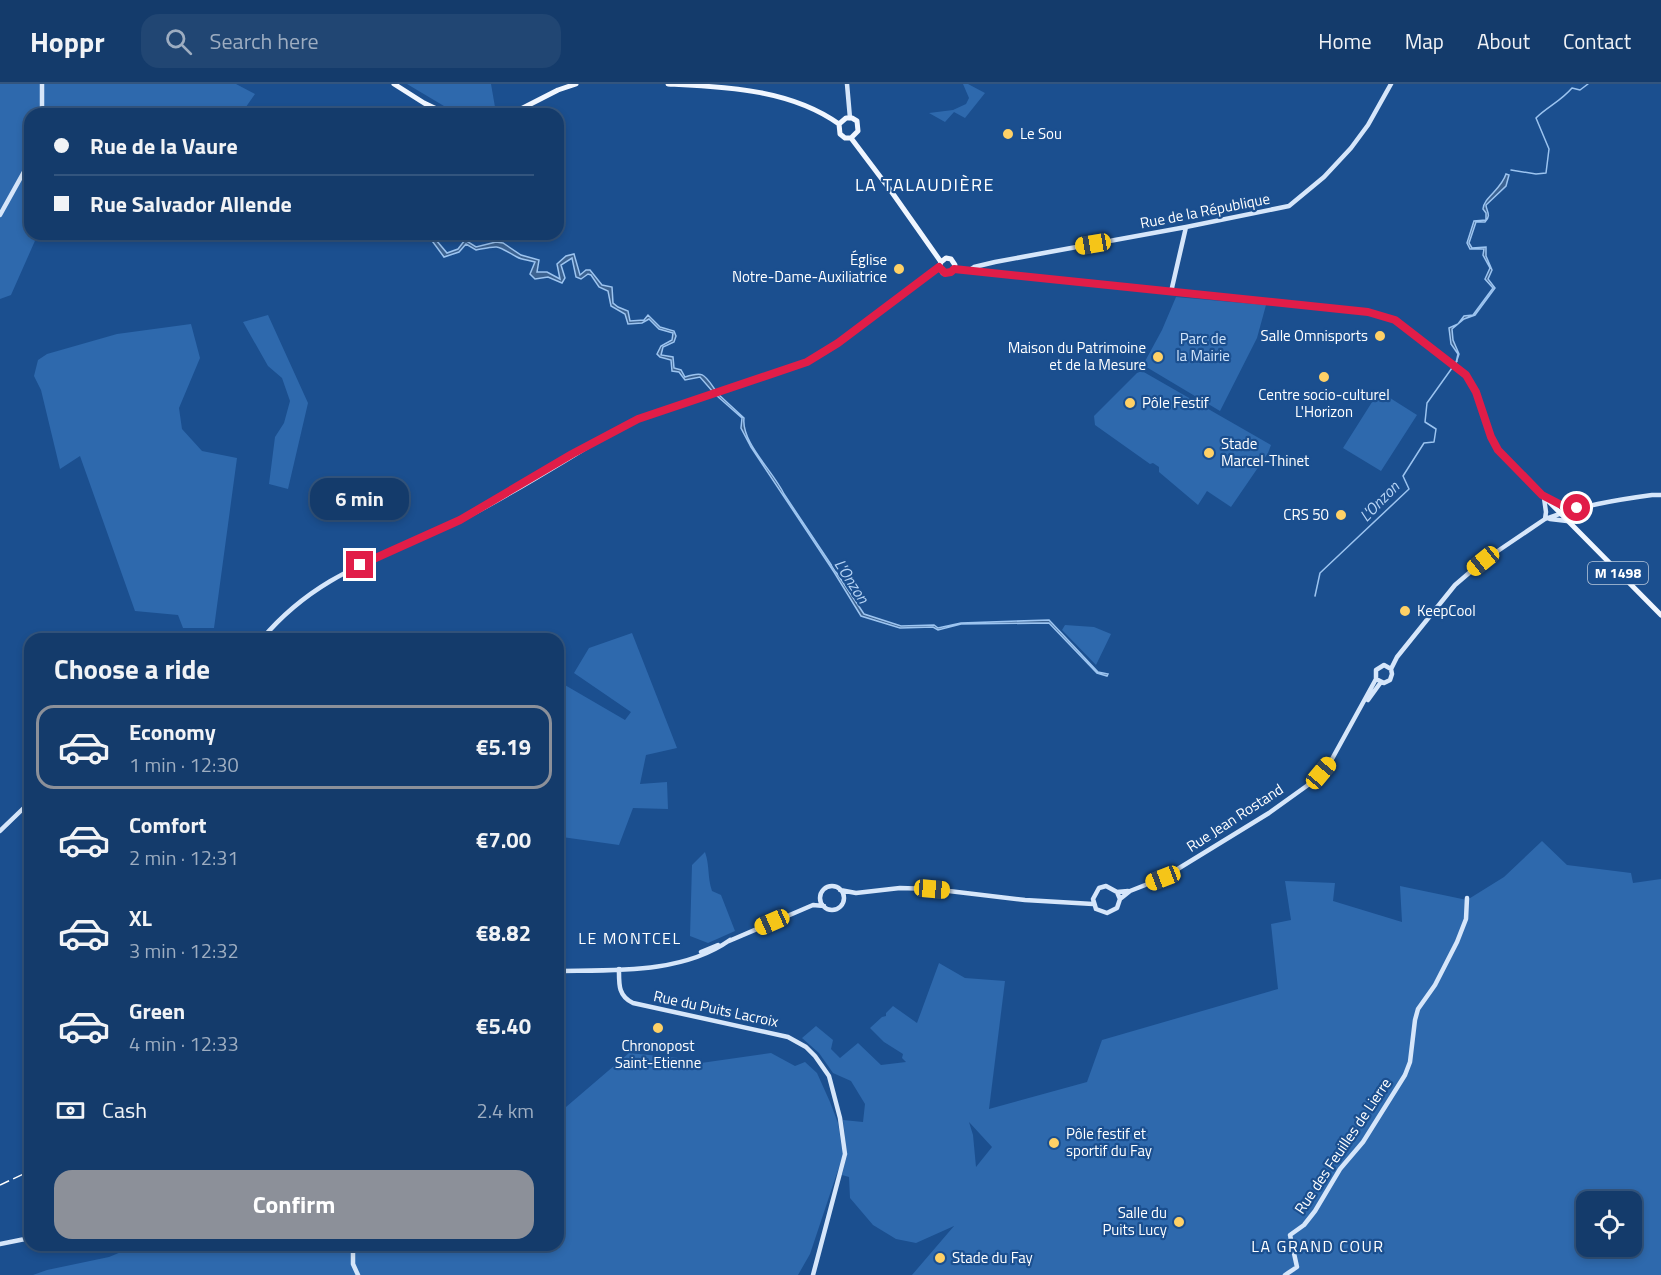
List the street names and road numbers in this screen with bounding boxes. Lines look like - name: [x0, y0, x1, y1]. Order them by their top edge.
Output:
- street label: Rue de la République: [1138, 187, 1272, 234]
- road number: M 1498: [1588, 562, 1648, 584]
- street label: Rue Jean Rostand: [1182, 778, 1288, 858]
- street label: Rue du Puits Lacroix: [652, 984, 781, 1033]
- street label: Rue des Feuilles de Lierre: [1288, 1073, 1397, 1218]

